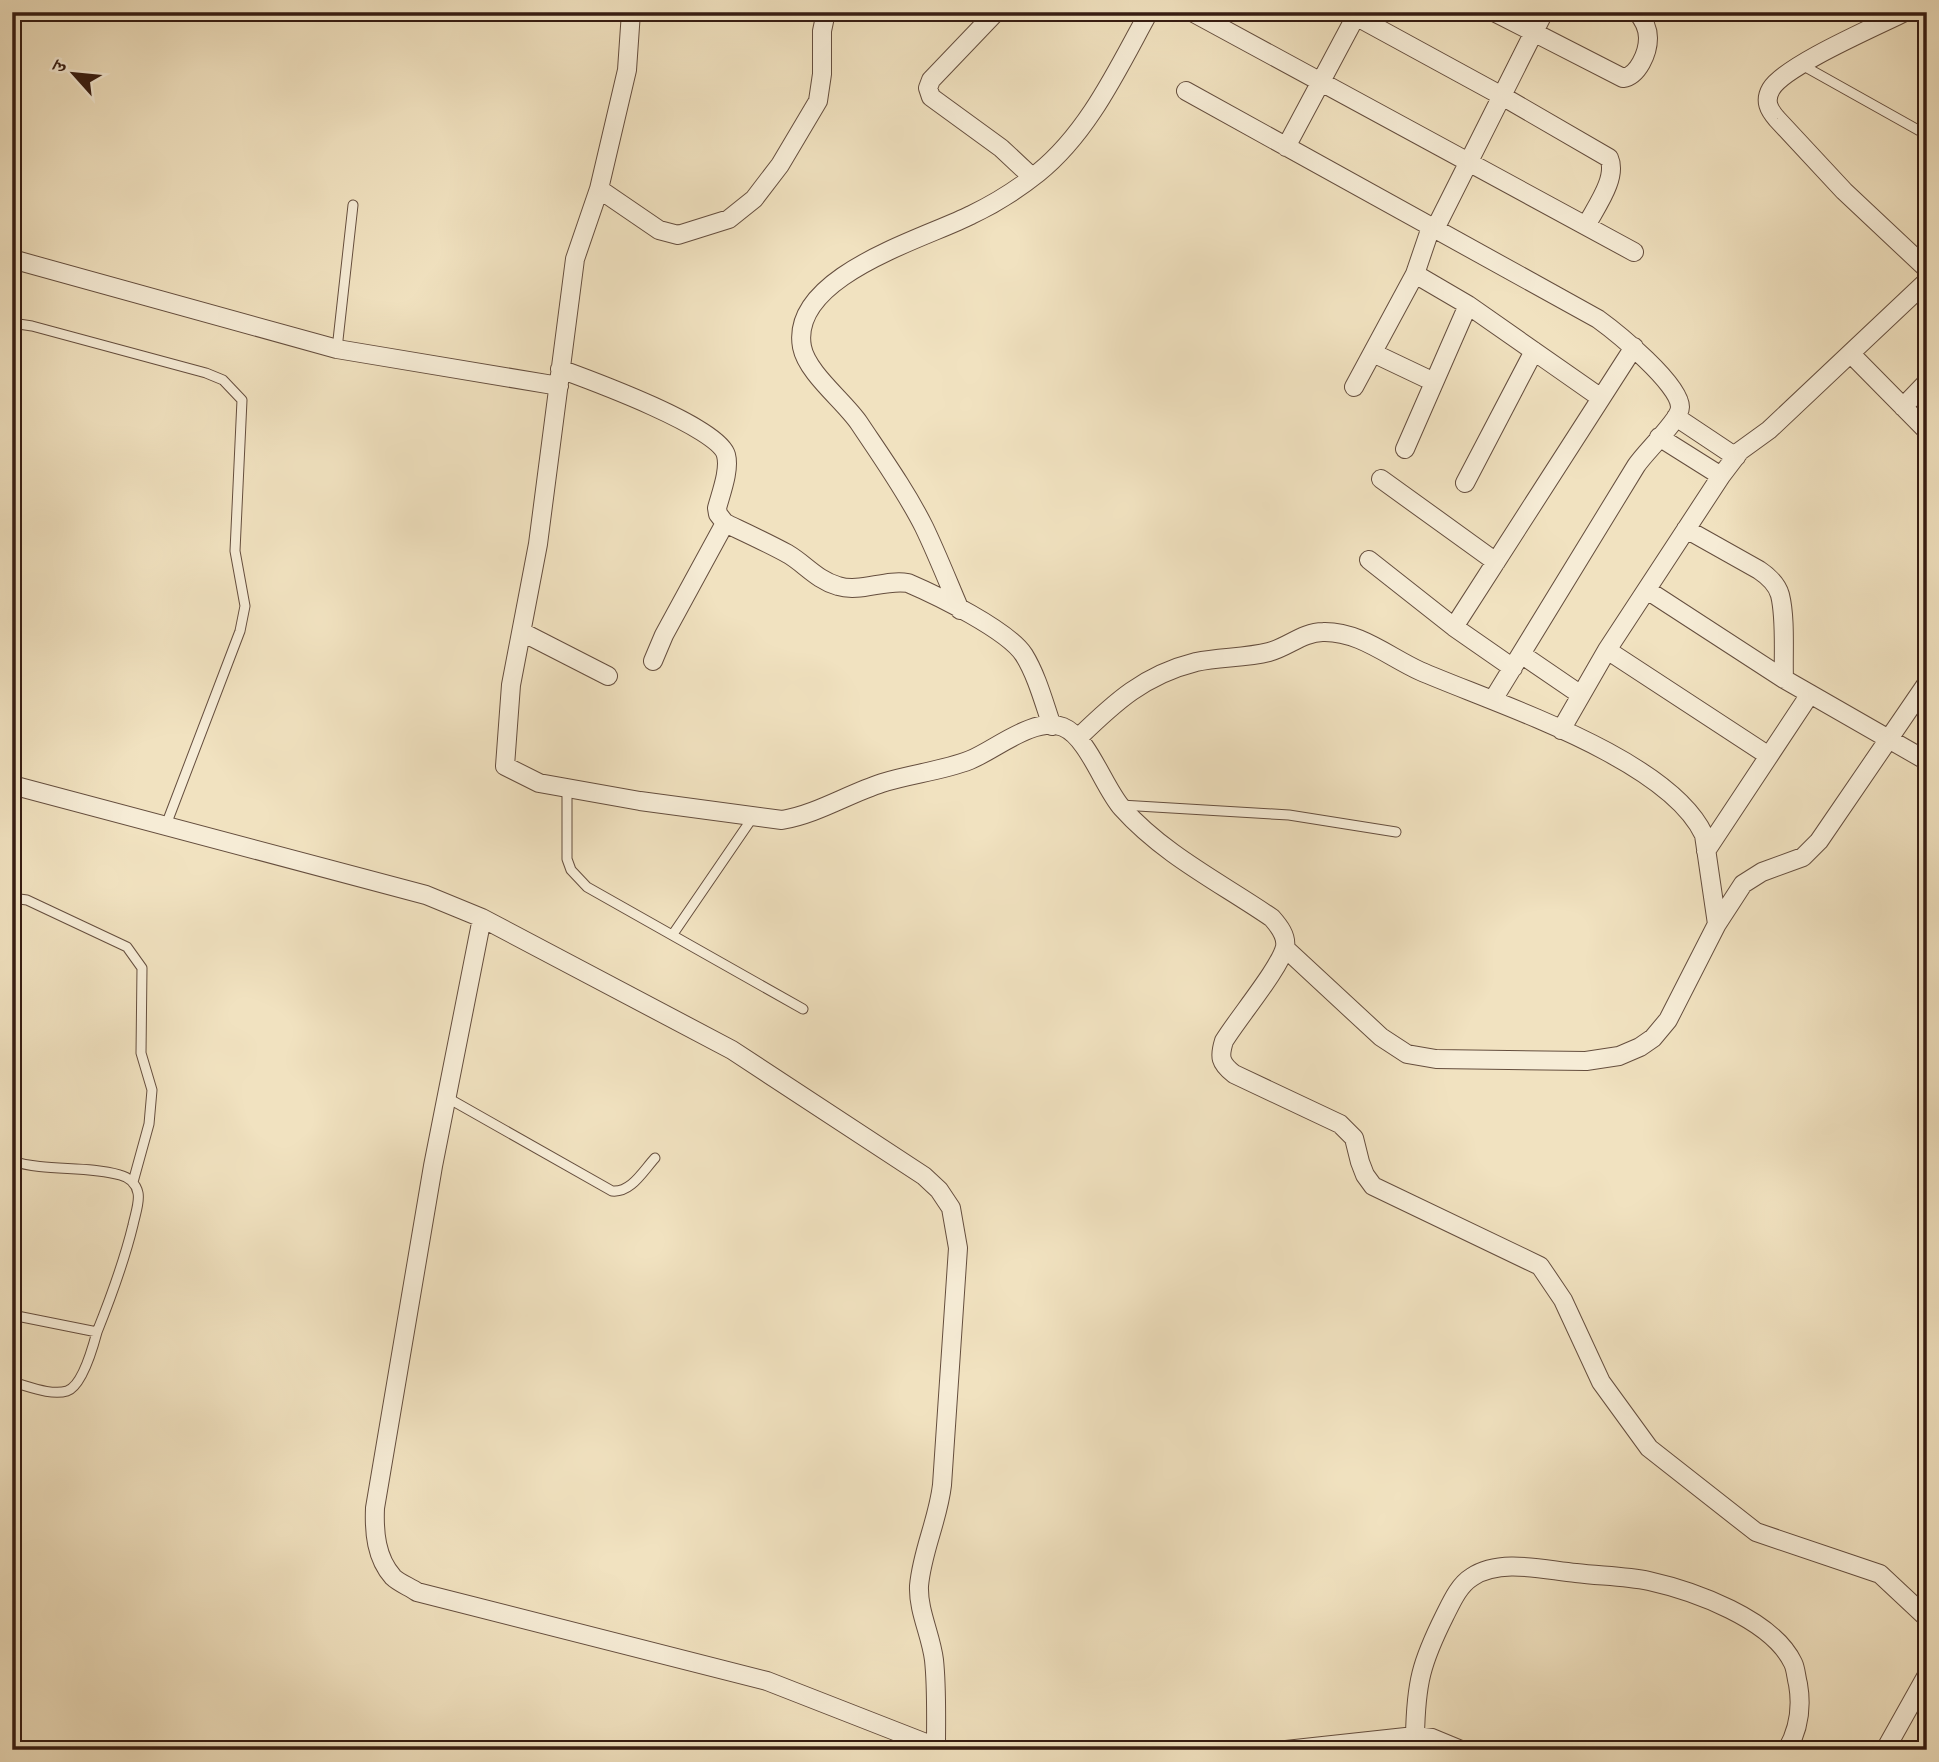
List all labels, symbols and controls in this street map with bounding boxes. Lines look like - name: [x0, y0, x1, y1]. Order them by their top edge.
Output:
- north arrow: [38, 38, 108, 108]
- text: उ: [50, 58, 72, 78]

